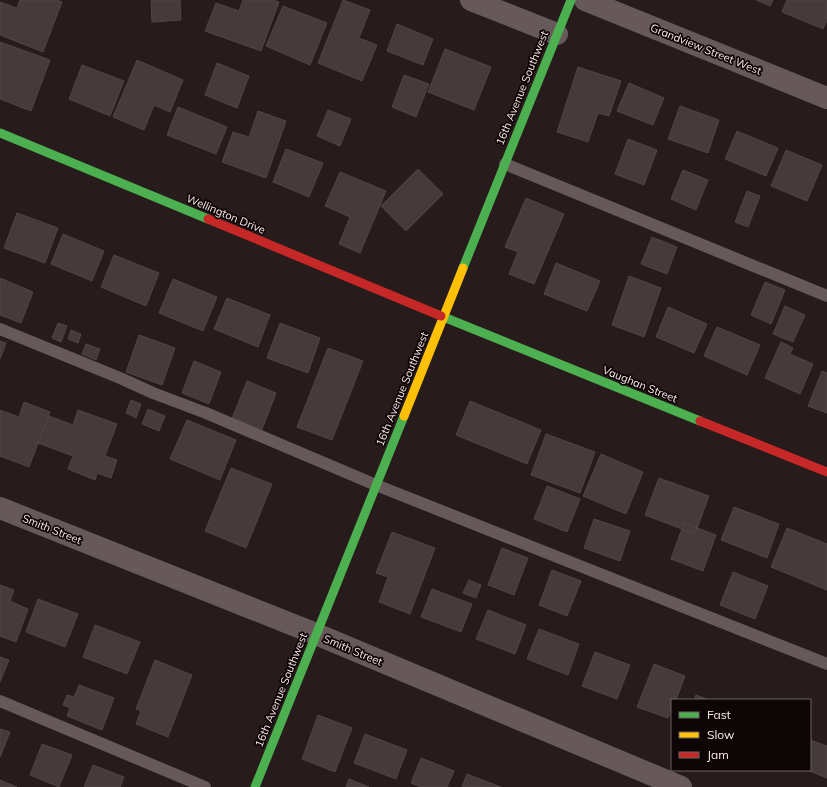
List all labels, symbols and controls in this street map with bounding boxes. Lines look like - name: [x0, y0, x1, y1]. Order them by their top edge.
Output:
- street label: Grandview Street West: [648, 20, 764, 78]
- street label: 16th Avenue Southwest: [493, 29, 551, 147]
- street label: Wellington Drive: [184, 191, 268, 237]
- street label: 16th Avenue Southwest: [373, 330, 431, 448]
- street label: Vaughan Street: [601, 363, 680, 405]
- street label: Smith Street: [20, 511, 84, 547]
- street label: 16th Avenue Southwest: [252, 631, 310, 749]
- street label: Smith Street: [321, 631, 385, 669]
- legend: [671, 699, 811, 771]
- text: Fast: [707, 707, 731, 722]
- text: Slow: [707, 727, 735, 742]
- text: Jam: [707, 747, 729, 762]

